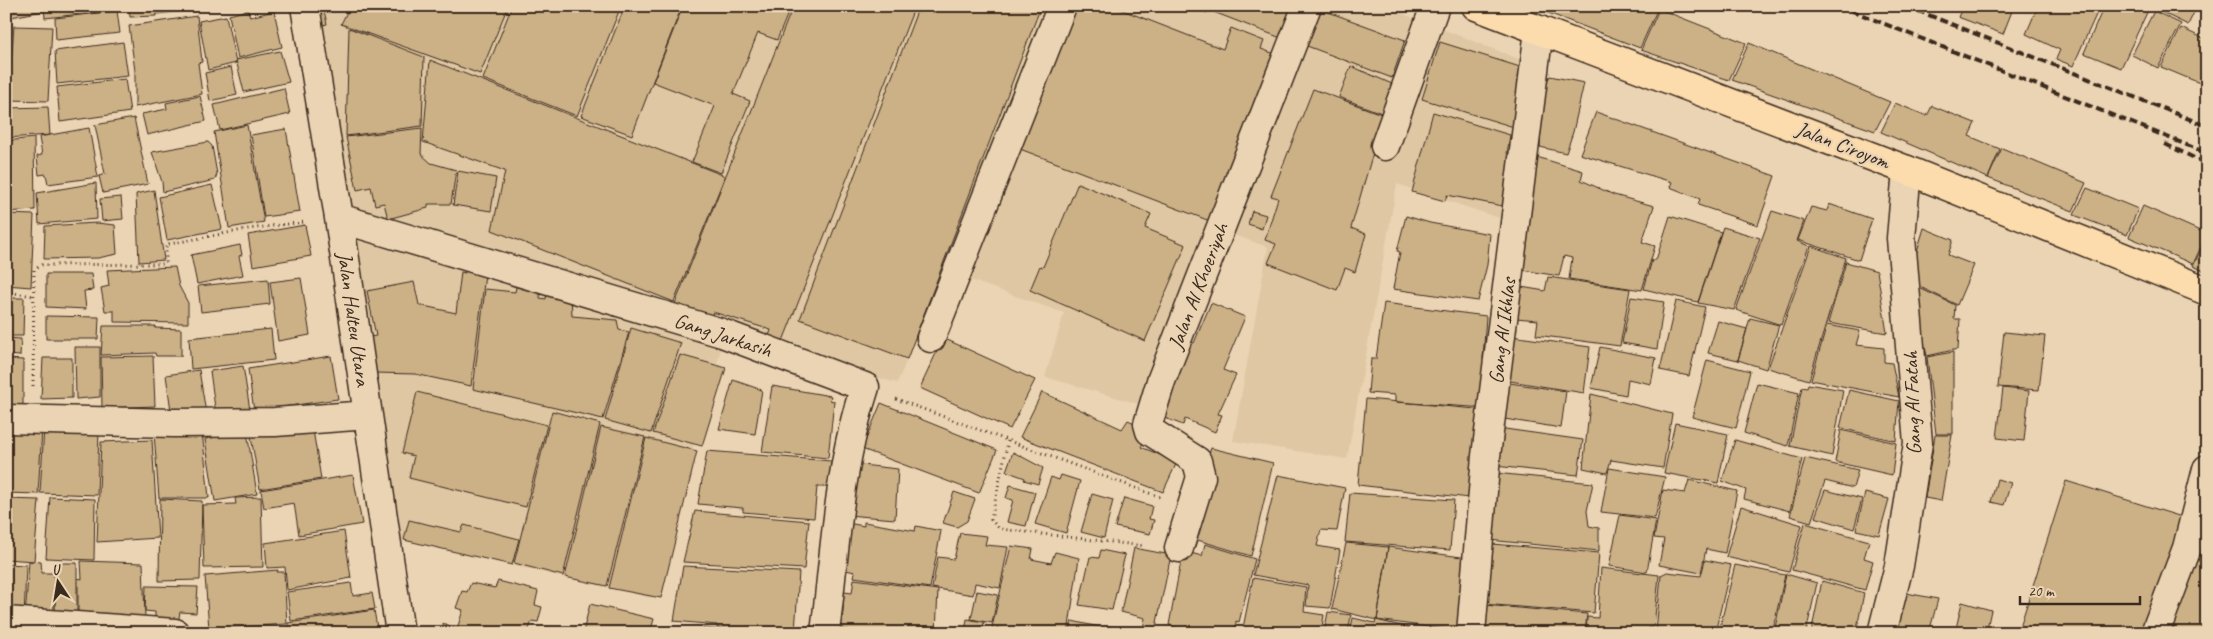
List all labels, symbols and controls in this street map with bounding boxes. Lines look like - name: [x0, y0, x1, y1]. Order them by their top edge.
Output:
- street label: Jalan Ciroyom: [1792, 115, 1895, 175]
- street label: Jalan Al Khoeriyah: [1162, 218, 1234, 354]
- street label: Jalan Halteu Utara: [332, 249, 377, 389]
- street label: Gang Al Ikhlas: [1483, 275, 1522, 385]
- street label: Gang Jarkasih: [671, 307, 775, 363]
- street label: Gang Al Fatah: [1897, 349, 1927, 455]
- north arrow: [32, 556, 82, 606]
- text: U: [50, 560, 64, 579]
- scale bar: [2020, 574, 2140, 606]
- text: 20 m: [2028, 582, 2055, 601]

